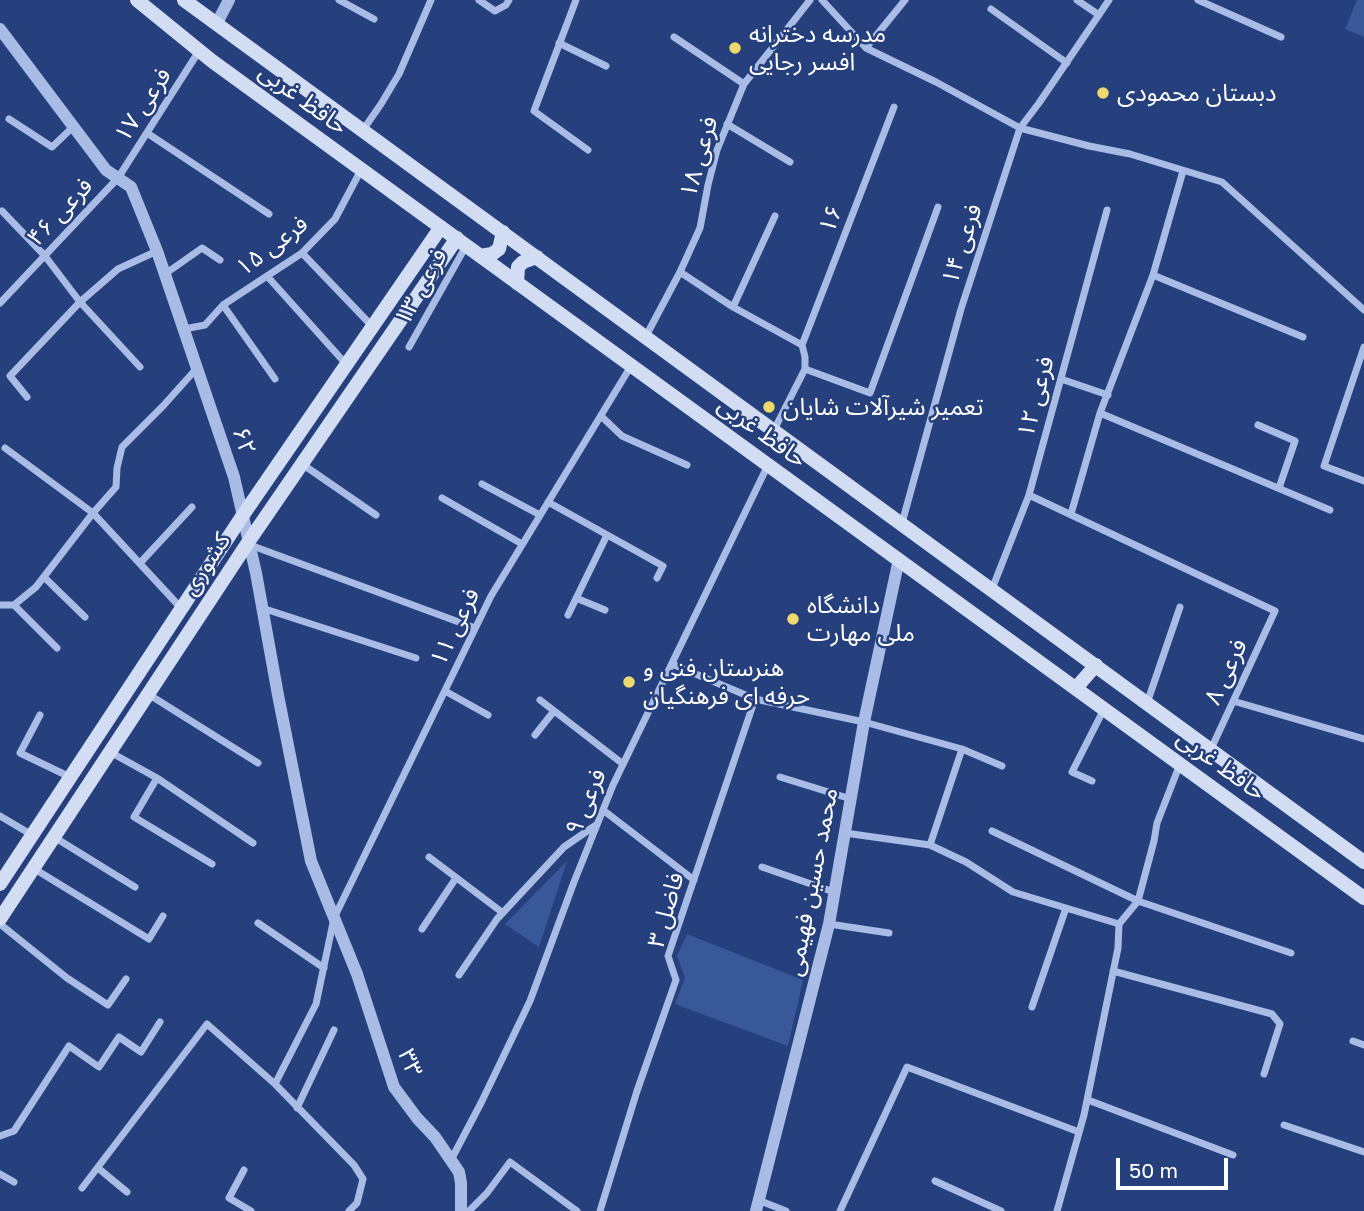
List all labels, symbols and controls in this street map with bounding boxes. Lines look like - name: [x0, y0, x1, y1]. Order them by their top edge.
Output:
- place label: مدرسه دخترانه افسر رجایی: [749, 20, 886, 76]
- marker: مدرسه دخترانه افسر رجایی: [727, 40, 743, 56]
- street label: حافظ غربی: [253, 57, 353, 141]
- street label: فرعی ۱۷: [108, 62, 178, 148]
- place label: دبستان محمودی: [1117, 79, 1276, 107]
- marker: دبستان محمودی: [1095, 85, 1111, 101]
- street label: فرعی ۱۸: [674, 113, 724, 201]
- street label: فرعی ۴۶: [21, 172, 99, 252]
- street label: فرعی ۱۴: [936, 200, 988, 288]
- street label: ۱۶: [813, 201, 849, 237]
- street label: فرعی ۱۵: [230, 210, 314, 282]
- street label: فرعی ۱۳: [388, 244, 454, 330]
- street label: فرعی ۱۲: [1011, 353, 1061, 441]
- street label: حافظ غربی: [712, 390, 812, 474]
- place label: تعمیر شیرآلات شایان: [783, 393, 984, 421]
- marker: تعمیر شیرآلات شایان: [761, 399, 777, 415]
- street label: ۶۲: [226, 423, 262, 459]
- street label: کشوری: [175, 527, 237, 601]
- street label: فرعی ۱۱: [424, 583, 486, 671]
- place label: دانشگاه ملی مهارت: [807, 591, 915, 647]
- marker: دانشگاه ملی مهارت: [785, 611, 801, 627]
- street label: فرعی ۸: [1198, 635, 1254, 709]
- place label: هنرستان فنی و حرفه ای فرهنگیان: [643, 654, 810, 710]
- marker: هنرستان فنی و حرفه ای فرهنگیان: [621, 674, 637, 690]
- street label: حافظ غربی: [1171, 723, 1271, 807]
- street label: فرعی ۹: [559, 765, 613, 839]
- street label: محمد حسین فهیمی: [780, 786, 844, 978]
- street label: فاضل ۳: [642, 869, 690, 951]
- street label: ۳۳: [392, 1045, 428, 1081]
- scale bar: [1119, 1144, 1231, 1188]
- text: 50 m: [1129, 1157, 1178, 1183]

